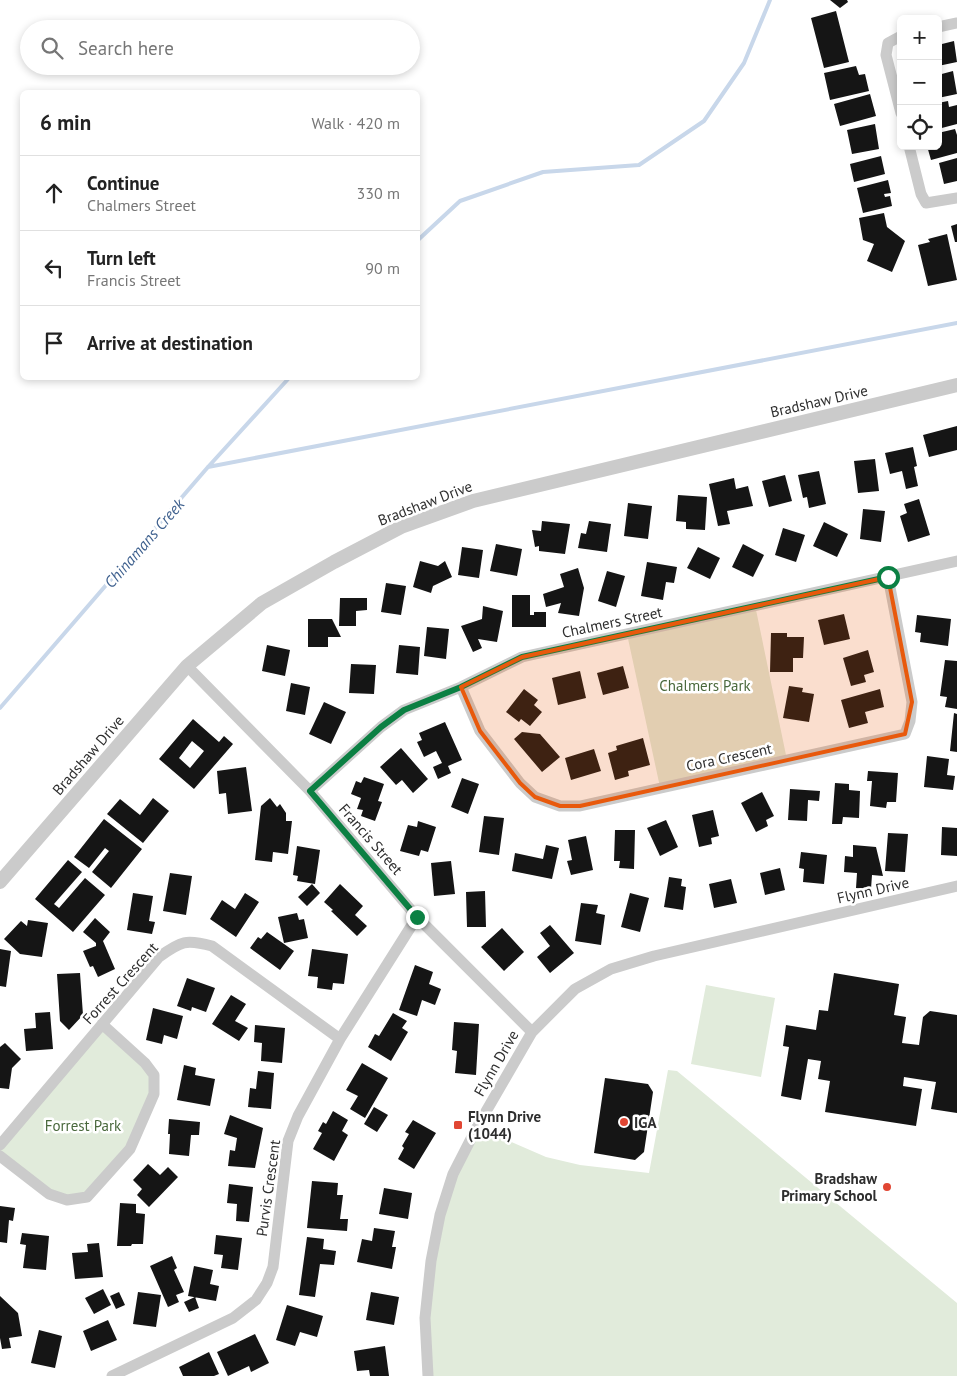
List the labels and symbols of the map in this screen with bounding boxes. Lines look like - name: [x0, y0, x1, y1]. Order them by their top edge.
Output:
- street label: Bradshaw Drive: [768, 381, 870, 421]
- street label: Bradshaw Drive: [375, 476, 475, 530]
- water label: Chinamans Creek: [100, 494, 189, 592]
- route start: [877, 566, 900, 589]
- street label: Chalmers Street: [560, 602, 664, 642]
- park label: Chalmers Park: [659, 676, 752, 695]
- street label: Bradshaw Drive: [48, 711, 128, 799]
- street label: Cora Crescent: [684, 739, 774, 775]
- street label: Francis Street: [335, 800, 407, 878]
- street label: Flynn Drive: [835, 873, 911, 907]
- route end: [406, 906, 429, 929]
- street label: Forrest Crescent: [78, 938, 162, 1028]
- street label: Flynn Drive: [469, 1027, 523, 1099]
- place label: Flynn Drive (1044): [468, 1107, 541, 1143]
- place label: IGA: [634, 1113, 657, 1132]
- park label: Forrest Park: [45, 1116, 122, 1135]
- marker: IGA: [618, 1116, 630, 1128]
- marker: Flynn Drive (1044): [452, 1119, 464, 1131]
- street label: Purvis Crescent: [252, 1139, 284, 1237]
- place label: Bradshaw Primary School: [781, 1169, 878, 1205]
- marker: Bradshaw Primary School: [881, 1181, 893, 1193]

